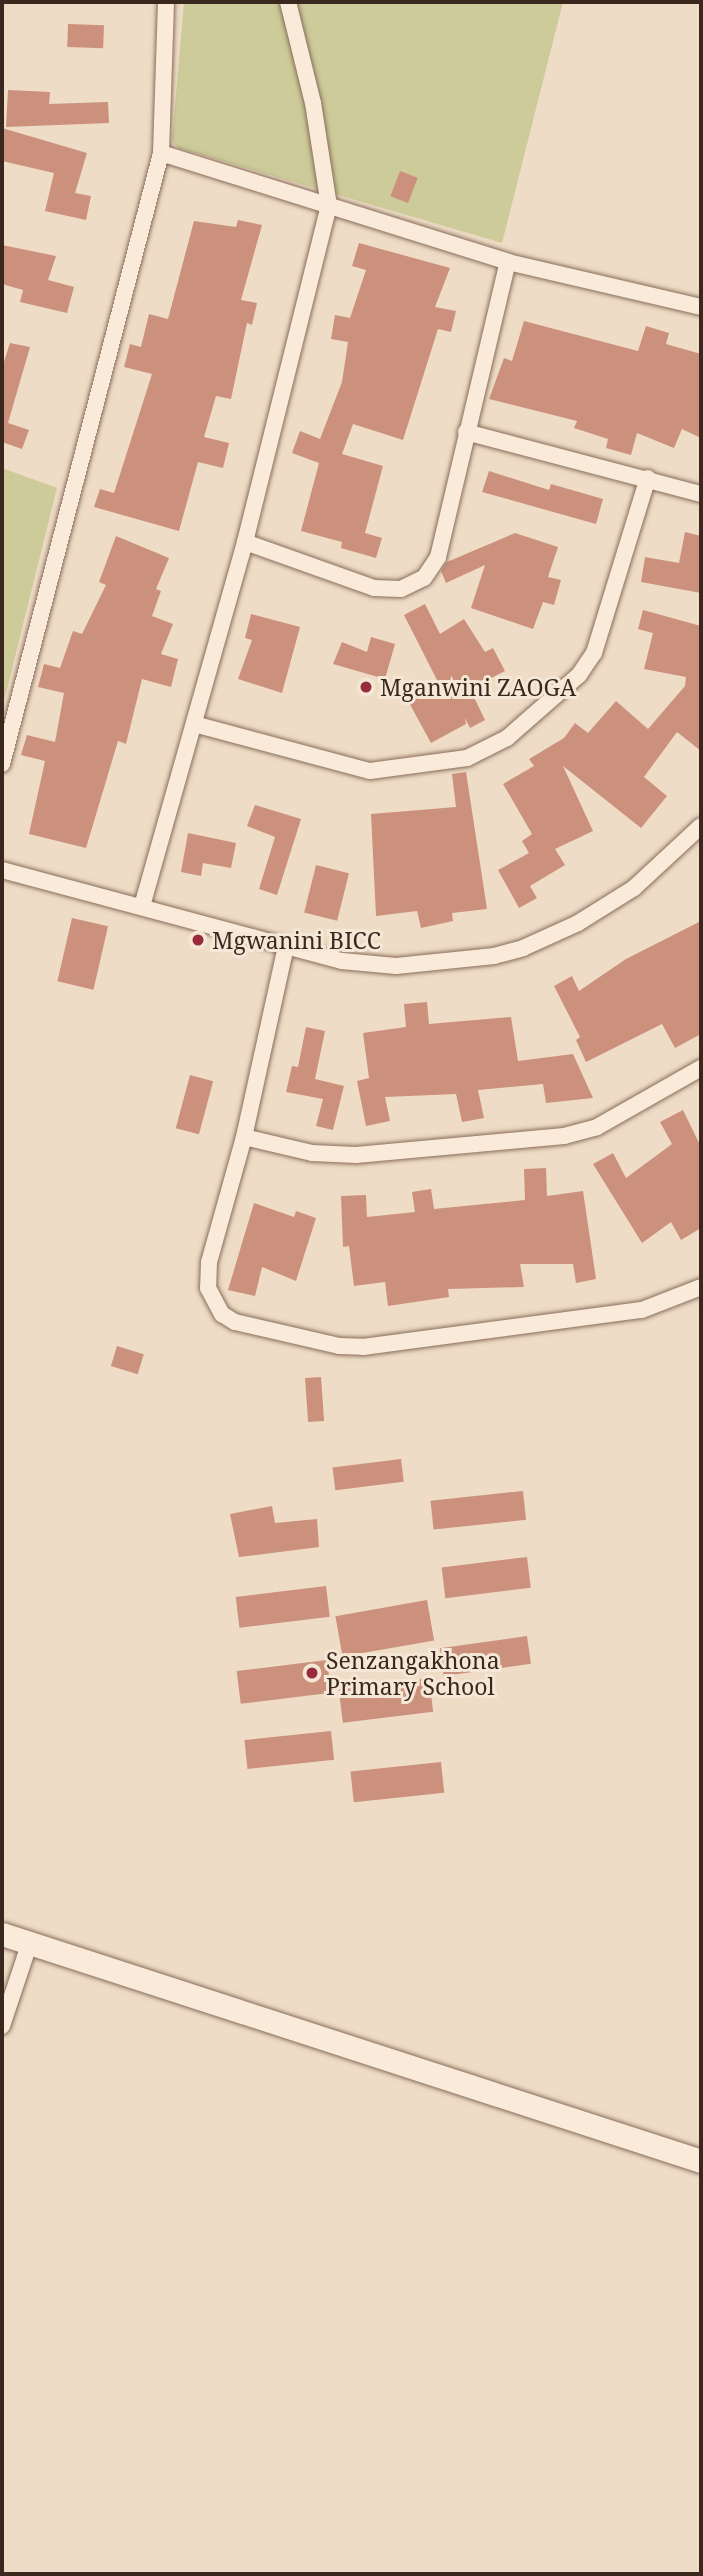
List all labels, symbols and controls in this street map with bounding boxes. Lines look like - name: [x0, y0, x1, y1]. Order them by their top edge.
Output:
- place label: Mganwini ZAOGA: [380, 673, 576, 701]
- marker: Mganwini ZAOGA: [358, 679, 374, 695]
- place label: Mgwanini BICC: [212, 926, 381, 954]
- marker: Mgwanini BICC: [190, 932, 206, 948]
- place label: Senzangakhona Primary School: [326, 1646, 500, 1700]
- marker: Senzangakhona Primary School: [304, 1665, 320, 1681]

